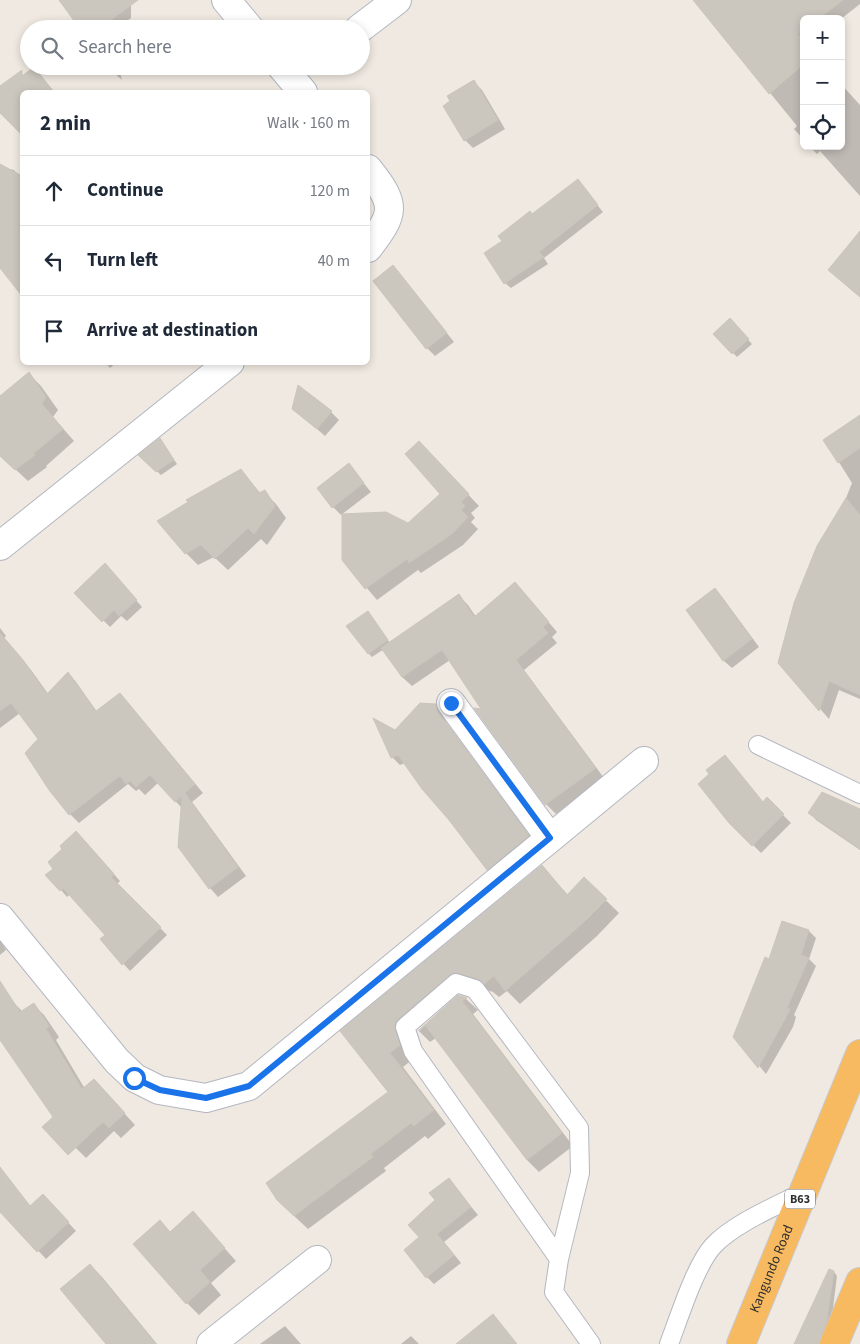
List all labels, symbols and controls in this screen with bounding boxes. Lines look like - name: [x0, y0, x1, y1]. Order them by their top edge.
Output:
- map controls: [800, 15, 845, 150]
- button: +: [800, 15, 845, 60]
- search box: [20, 20, 370, 75]
- icon: search: [38, 34, 66, 62]
- text: Search here: [78, 34, 172, 61]
- button: −: [800, 60, 845, 105]
- button: locate: [800, 105, 845, 150]
- text: 2 min: [40, 108, 91, 138]
- text: Walk · 160 m: [267, 112, 350, 134]
- icon: ahead: [40, 177, 68, 205]
- text: Continue: [87, 177, 164, 204]
- text: 120 m: [310, 180, 350, 202]
- icon: left: [40, 247, 68, 275]
- text: Turn left: [87, 247, 158, 274]
- text: 40 m: [318, 250, 350, 272]
- icon: arrive: [40, 317, 68, 345]
- text: Arrive at destination: [87, 317, 258, 344]
- route end: [440, 692, 463, 715]
- route start: [123, 1067, 146, 1090]
- road number: B63: [785, 1190, 815, 1208]
- street label: Kangundo Road: [745, 1222, 799, 1316]

